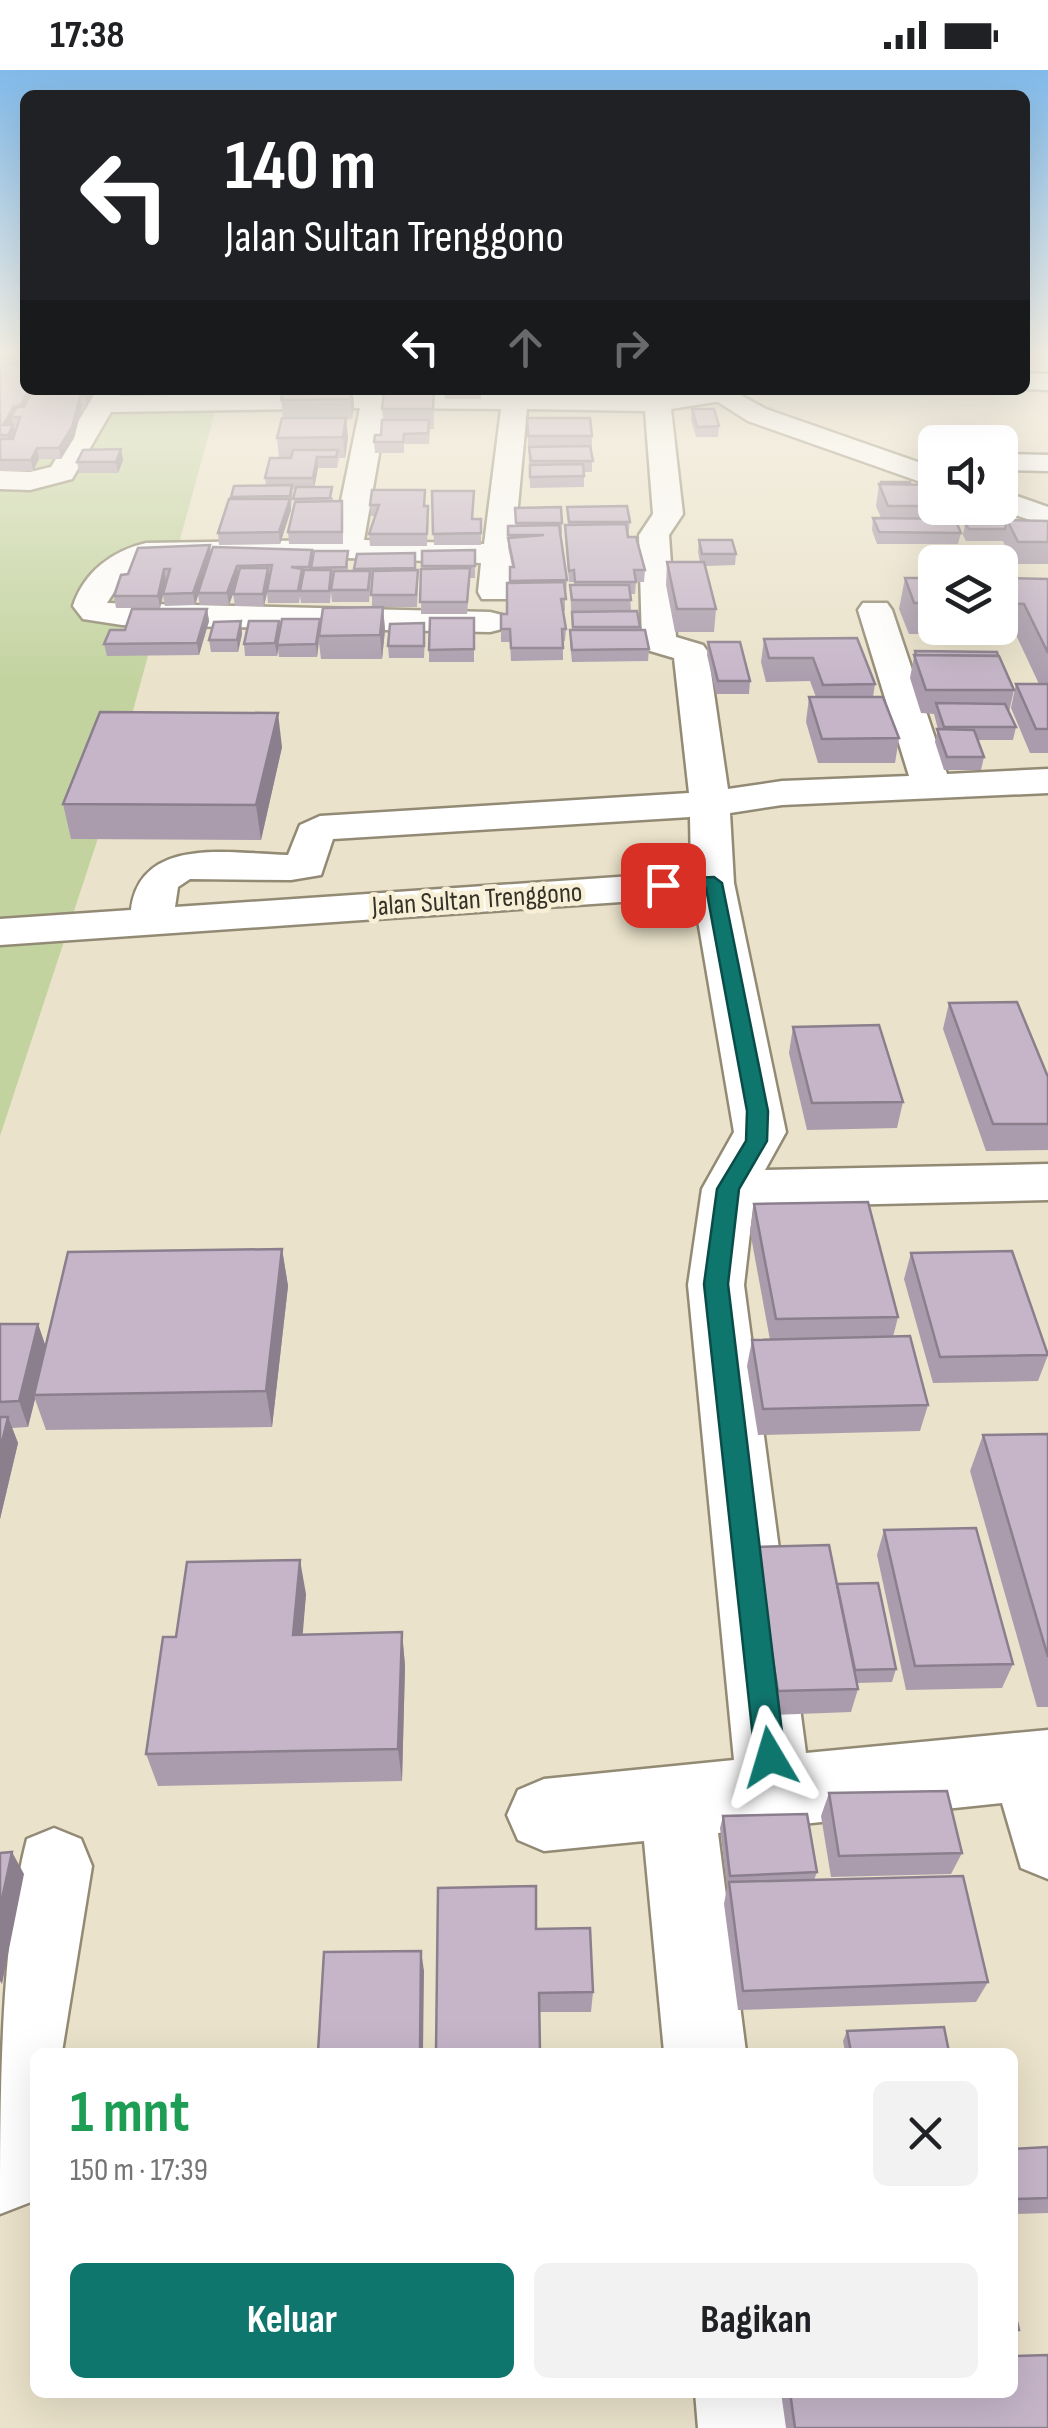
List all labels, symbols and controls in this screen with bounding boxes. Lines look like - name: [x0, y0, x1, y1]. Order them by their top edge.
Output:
- text: 17:38: [50, 13, 124, 58]
- text: 140 m: [225, 125, 376, 209]
- icon: left: [60, 130, 190, 260]
- text: Jalan Sultan Trenggono: [225, 210, 564, 265]
- icon: left: [393, 320, 448, 375]
- icon: ahead: [498, 320, 553, 375]
- icon: right: [603, 320, 658, 375]
- map controls: [918, 425, 1018, 645]
- button: sound: [918, 425, 1018, 525]
- button: layers: [918, 545, 1018, 645]
- pin: [621, 843, 706, 928]
- icon: arrive: [636, 858, 691, 913]
- street label: Jalan Sultan Trenggono: [370, 876, 584, 923]
- position arrow: [718, 1705, 822, 1809]
- text: 1 mnt: [70, 2077, 189, 2149]
- button: close: [873, 2081, 978, 2186]
- text: 150 m · 17:39: [70, 2151, 208, 2190]
- button: Keluar: [70, 2263, 514, 2378]
- button: Bagikan: [534, 2263, 978, 2378]

